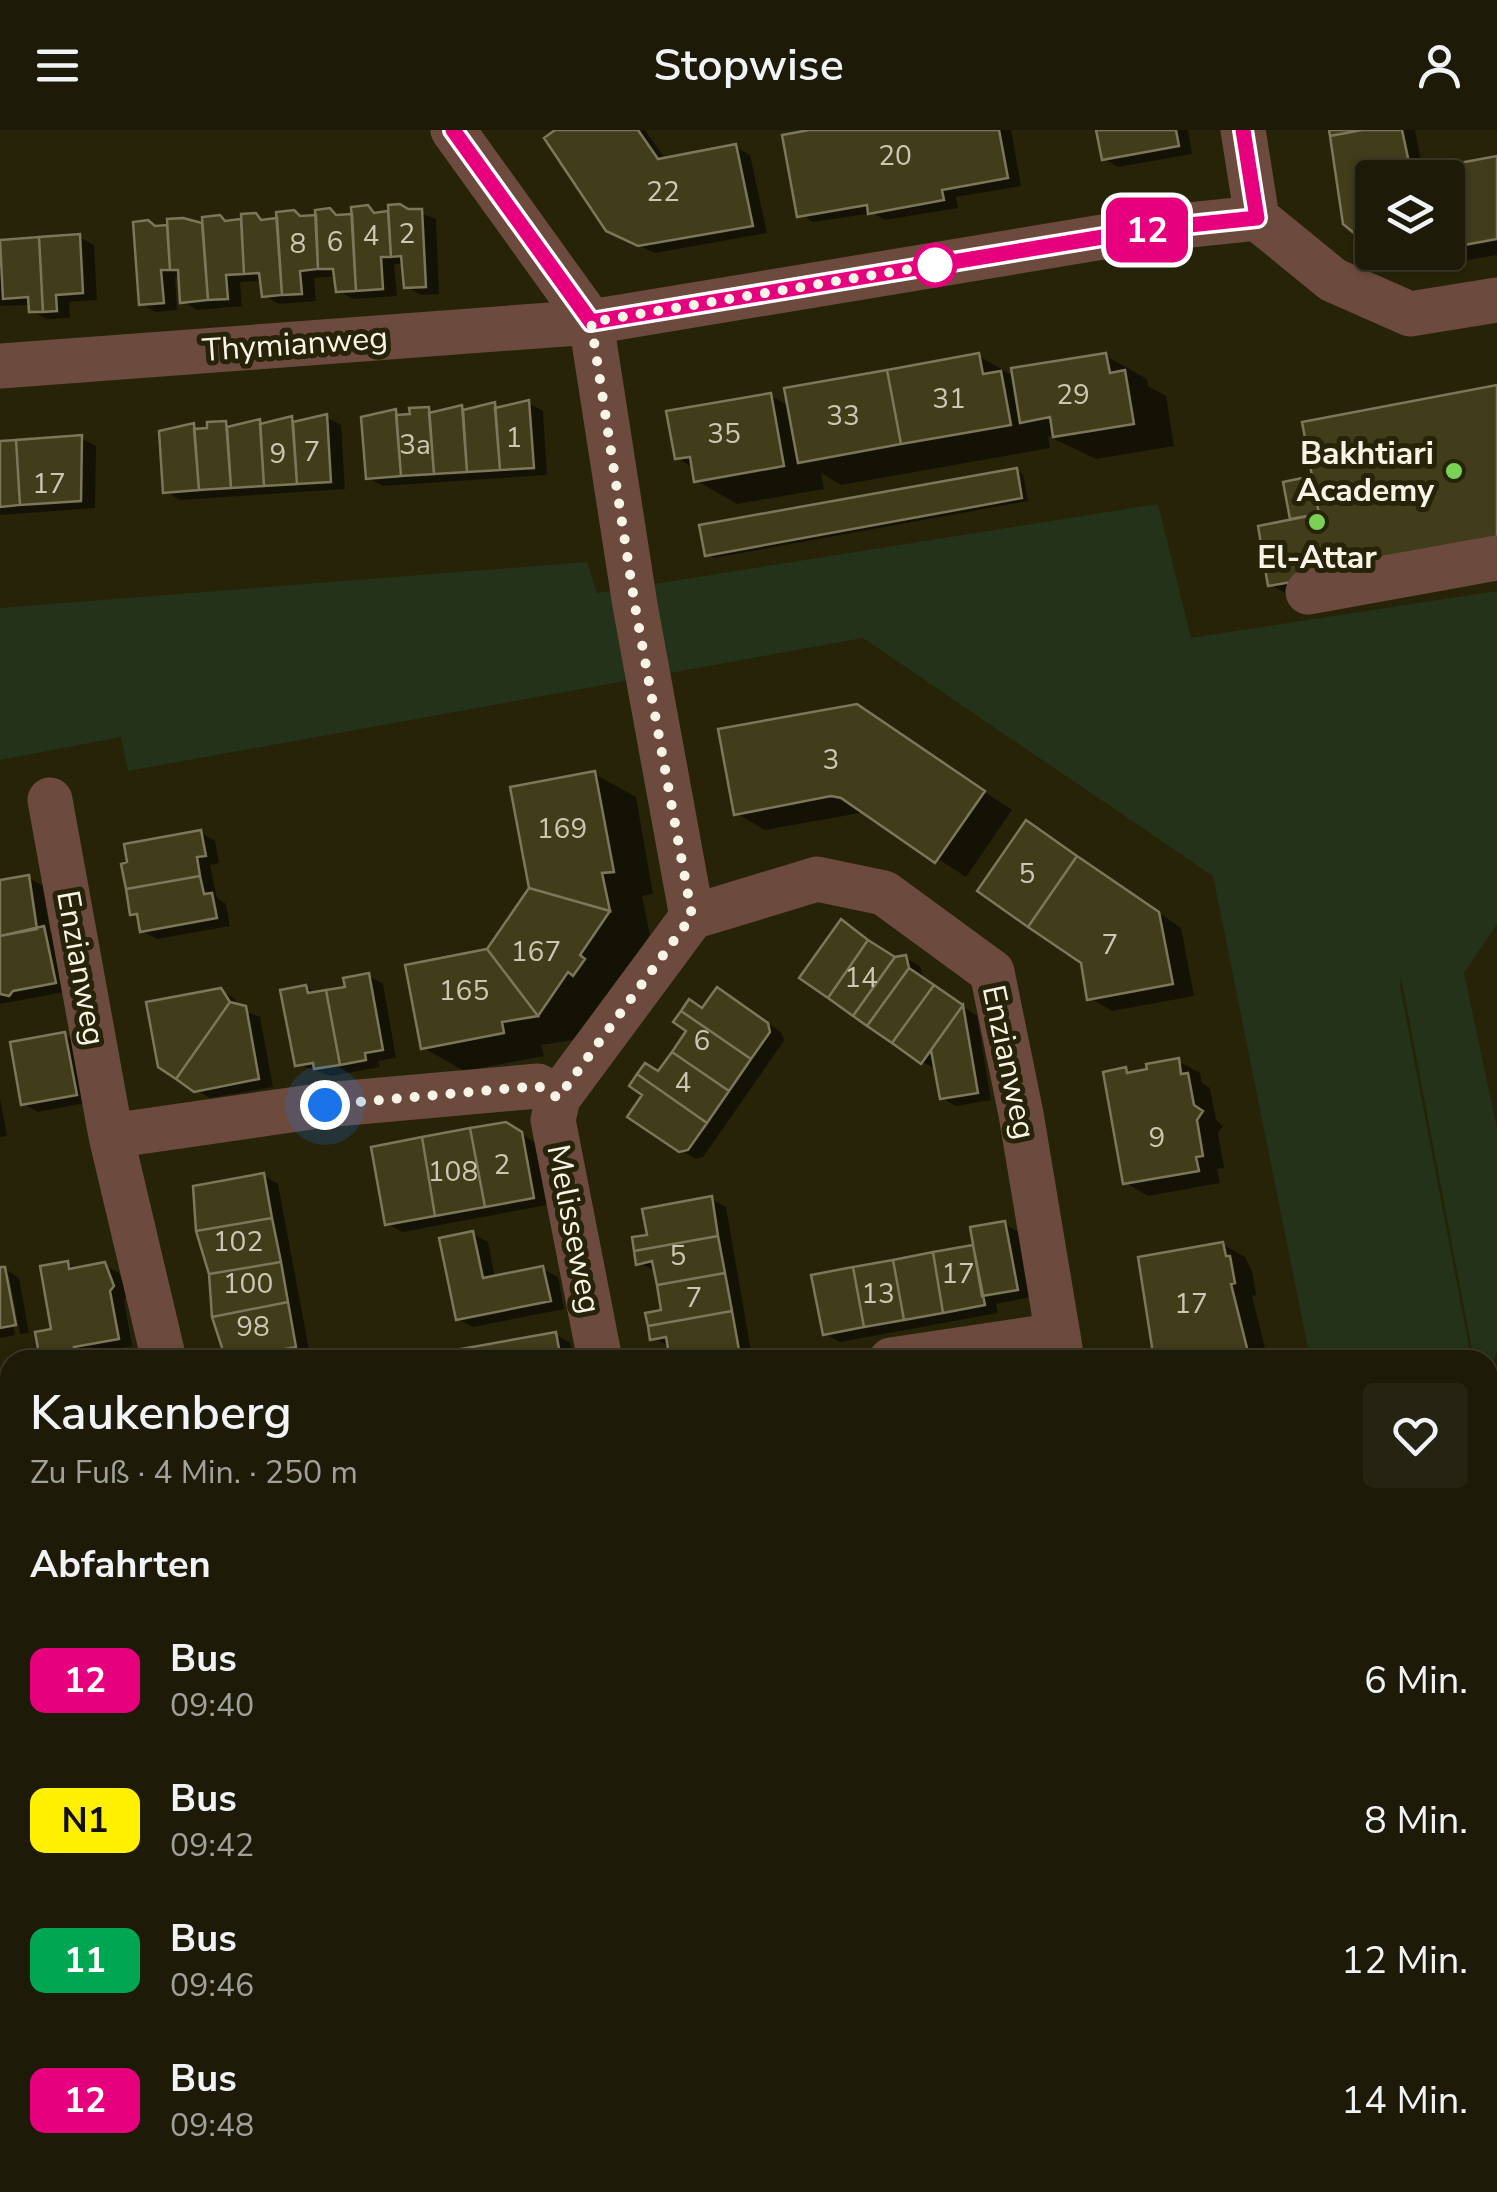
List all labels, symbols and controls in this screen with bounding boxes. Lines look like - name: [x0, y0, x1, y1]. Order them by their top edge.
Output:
- text: Stopwise: [653, 35, 844, 96]
- icon: menu: [30, 38, 85, 93]
- icon: person: [1412, 38, 1467, 93]
- house number: 20: [878, 137, 912, 175]
- map controls: [1355, 160, 1465, 270]
- button: layers: [1355, 160, 1465, 270]
- house number: 22: [646, 173, 680, 211]
- line badge: 12: [1102, 198, 1192, 262]
- text: 12: [1126, 207, 1168, 254]
- house number: 2: [399, 215, 415, 253]
- house number: 4: [363, 217, 379, 255]
- house number: 6: [327, 223, 343, 261]
- house number: 8: [290, 225, 306, 263]
- unlabelled marker: [914, 244, 956, 286]
- street label: Thymianweg: [201, 316, 389, 372]
- house number: 29: [1056, 376, 1090, 414]
- house number: 31: [932, 380, 966, 418]
- house number: 33: [826, 397, 860, 435]
- house number: 35: [707, 415, 741, 453]
- house number: 1: [506, 419, 522, 457]
- house number: 3a: [399, 426, 431, 464]
- place label: Bakhtiari Academy: [1297, 432, 1435, 512]
- house number: 7: [304, 433, 320, 471]
- house number: 9: [270, 435, 286, 473]
- marker: Bakhtiari Academy: [1443, 460, 1465, 482]
- house number: 17: [32, 465, 66, 503]
- marker: El-Attar: [1306, 511, 1328, 533]
- place label: El-Attar: [1257, 536, 1377, 579]
- house number: 3: [823, 741, 839, 779]
- house number: 169: [537, 810, 587, 848]
- house number: 5: [1019, 855, 1035, 893]
- street label: Enzianweg: [46, 887, 116, 1049]
- house number: 7: [1102, 926, 1118, 964]
- house number: 167: [511, 933, 561, 971]
- house number: 14: [844, 959, 878, 997]
- house number: 165: [439, 972, 489, 1010]
- street label: Enzianweg: [972, 981, 1046, 1143]
- house number: 6: [694, 1022, 710, 1060]
- house number: 4: [675, 1064, 691, 1102]
- your location: [300, 1080, 350, 1130]
- house number: 9: [1149, 1119, 1165, 1157]
- street label: Melisseweg: [537, 1141, 611, 1317]
- house number: 2: [494, 1146, 510, 1184]
- house number: 108: [428, 1153, 478, 1191]
- house number: 102: [213, 1223, 263, 1261]
- house number: 5: [670, 1237, 686, 1275]
- house number: 17: [941, 1255, 975, 1293]
- house number: 100: [223, 1265, 273, 1303]
- house number: 13: [861, 1275, 895, 1313]
- house number: 7: [686, 1279, 702, 1317]
- house number: 17: [1174, 1285, 1208, 1323]
- house number: 98: [236, 1308, 270, 1346]
- text: Kaukenberg: [30, 1380, 292, 1446]
- button: heart: [1363, 1383, 1468, 1488]
- text: Zu Fuß · 4 Min. · 250 m: [30, 1451, 358, 1494]
- text: Abfahrten: [30, 1539, 211, 1590]
- text: Bus: [170, 1633, 237, 1684]
- text: 6 Min.: [1364, 1655, 1468, 1706]
- text: 12: [64, 1657, 106, 1704]
- text: 09:40: [170, 1684, 254, 1727]
- text: Bus: [170, 1773, 237, 1824]
- text: 8 Min.: [1364, 1795, 1468, 1846]
- text: N1: [61, 1797, 109, 1844]
- text: 09:42: [170, 1824, 254, 1867]
- text: Bus: [170, 1913, 237, 1964]
- text: 12 Min.: [1341, 1935, 1468, 1986]
- text: 11: [64, 1937, 106, 1984]
- text: 09:46: [170, 1964, 254, 2007]
- text: Bus: [170, 2053, 237, 2104]
- text: 14 Min.: [1341, 2075, 1468, 2126]
- text: 12: [64, 2077, 106, 2124]
- text: 09:48: [170, 2104, 254, 2147]

